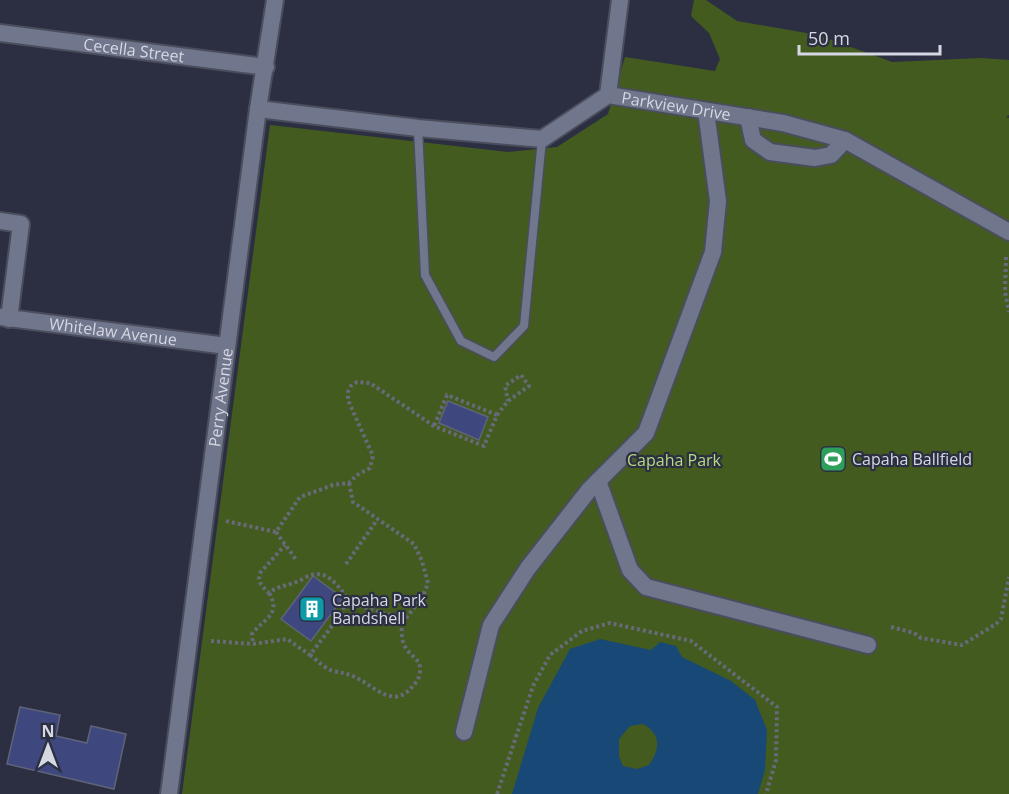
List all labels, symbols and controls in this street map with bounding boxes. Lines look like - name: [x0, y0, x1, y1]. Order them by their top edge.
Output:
- scale bar: [799, 18, 940, 56]
- text: 50 m: [808, 26, 850, 50]
- street label: Cecella Street: [82, 33, 186, 68]
- street label: Parkview Drive: [620, 86, 732, 125]
- street label: Whitelaw Avenue: [48, 312, 178, 351]
- street label: Perry Avenue: [203, 347, 238, 448]
- sports icon: Capaha Ballfield: [818, 444, 848, 474]
- place label: Capaha Ballfield: [852, 448, 972, 470]
- park label: Capaha Park: [627, 449, 722, 471]
- place label: Capaha Park Bandshell: [332, 589, 427, 629]
- building icon: Capaha Park Bandshell: [297, 594, 327, 624]
- north arrow: [18, 716, 78, 776]
- text: N: [41, 720, 55, 742]

